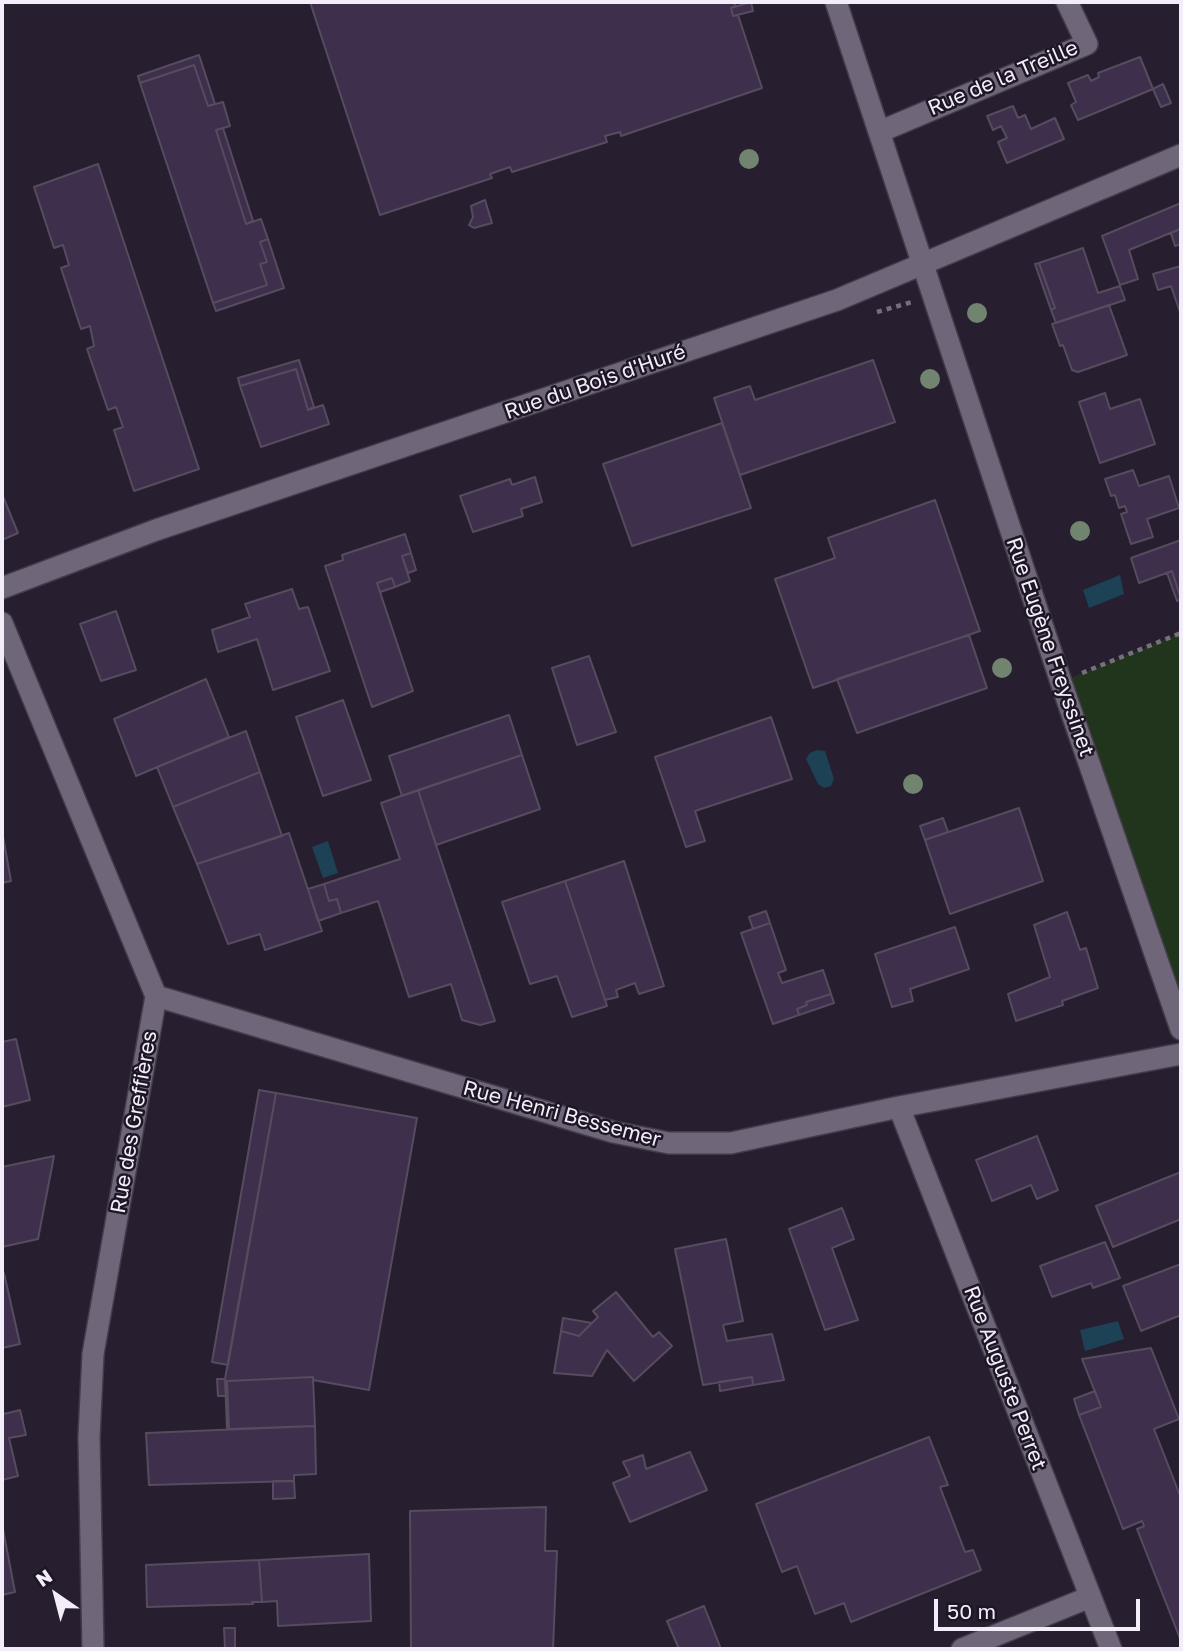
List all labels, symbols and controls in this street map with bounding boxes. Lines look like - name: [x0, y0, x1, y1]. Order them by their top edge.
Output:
- street label: Rue de la Treille: [924, 35, 1082, 121]
- street label: Rue du Bois d'Huré: [501, 339, 689, 425]
- street label: Rue Eugène Freyssinet: [1001, 534, 1099, 760]
- street label: Rue des Greffières: [106, 1029, 162, 1215]
- street label: Rue Henri Bessemer: [460, 1075, 664, 1153]
- street label: Rue Auguste Perret: [958, 1282, 1052, 1474]
- north arrow: [21, 1560, 91, 1630]
- text: N: [31, 1564, 56, 1591]
- scale bar: [938, 1584, 1144, 1628]
- text: 50 m: [947, 1598, 996, 1624]

